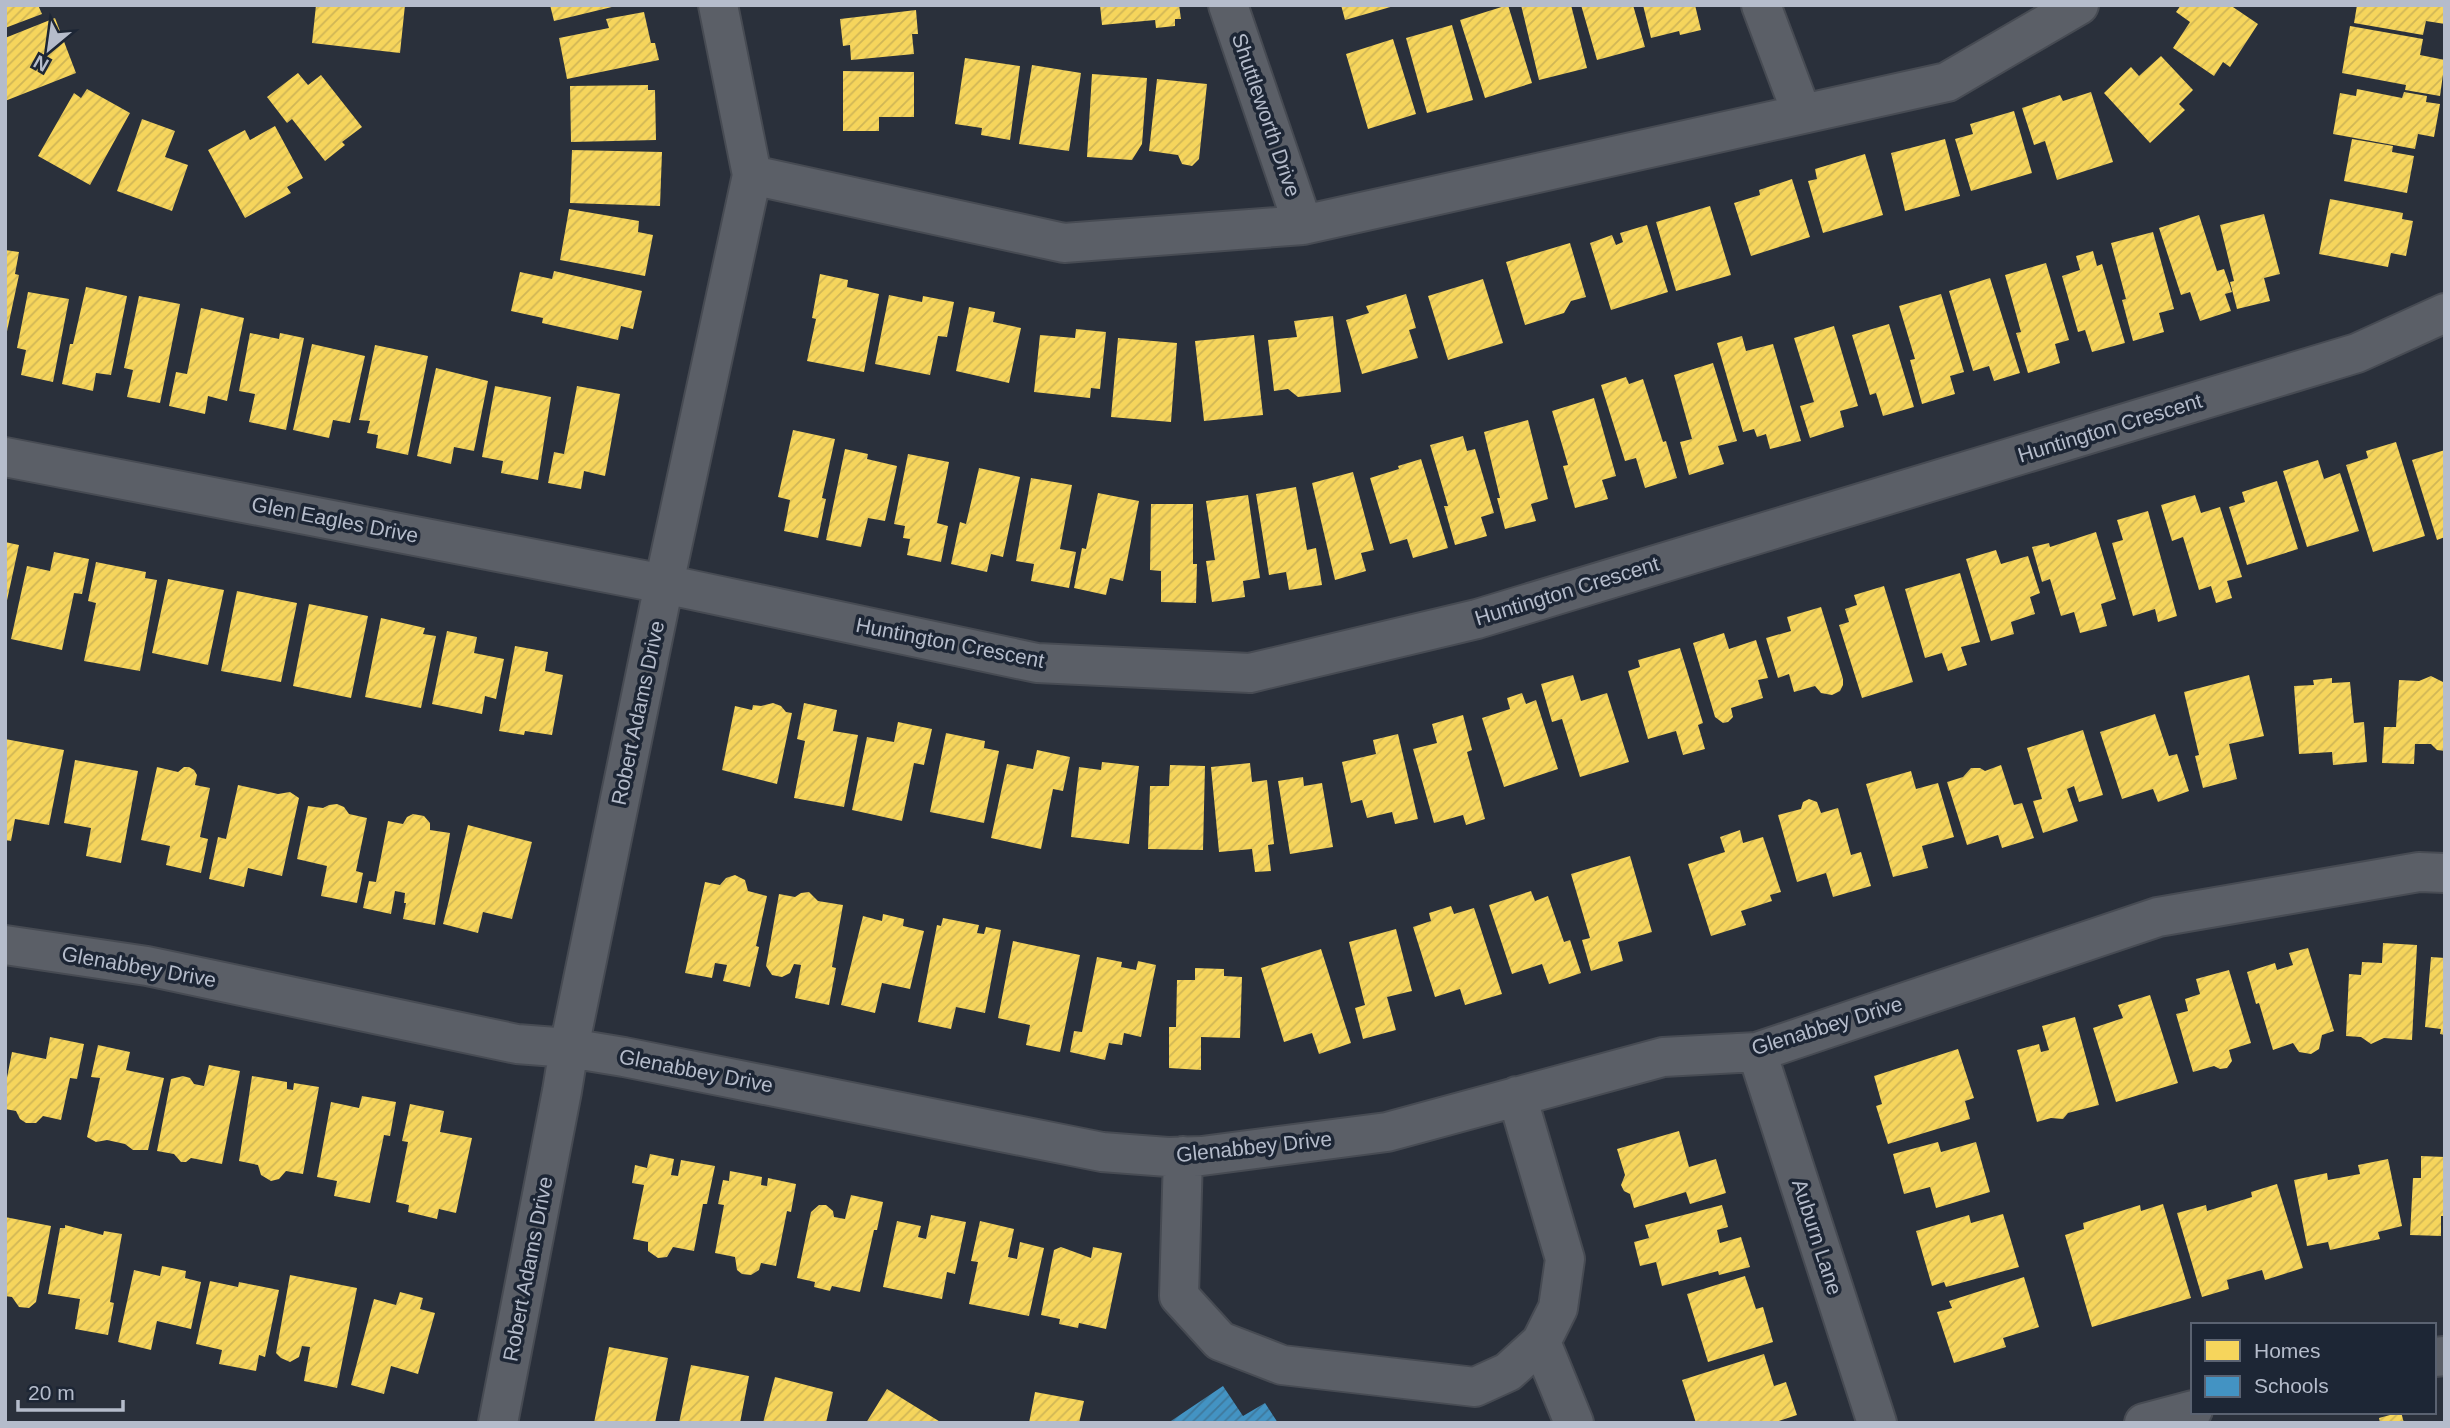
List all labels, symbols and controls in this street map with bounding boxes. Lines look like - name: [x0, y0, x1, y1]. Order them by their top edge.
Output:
- north arrow: [14, 14, 84, 84]
- street label: Shuttleworth Drive: [1228, 30, 1305, 200]
- text: N: [30, 51, 52, 76]
- street label: Huntington Crescent: [2015, 388, 2205, 467]
- street label: Glen Eagles Drive: [250, 492, 420, 547]
- street label: Huntington Crescent: [1472, 551, 1662, 630]
- street label: Huntington Crescent: [854, 613, 1046, 672]
- street label: Robert Adams Drive: [607, 619, 668, 807]
- street label: Glenabbey Drive: [60, 942, 218, 991]
- street label: Glenabbey Drive: [1749, 992, 1905, 1059]
- street label: Glenabbey Drive: [617, 1044, 775, 1097]
- street label: Glenabbey Drive: [1175, 1127, 1333, 1166]
- street label: Robert Adams Drive: [498, 1174, 557, 1363]
- street label: Auburn Lane: [1788, 1176, 1847, 1298]
- legend: [2191, 1323, 2436, 1414]
- text: Homes: [2254, 1339, 2321, 1362]
- scale bar: [18, 1368, 122, 1412]
- text: Schools: [2254, 1374, 2329, 1397]
- text: 20 m: [28, 1381, 75, 1404]

